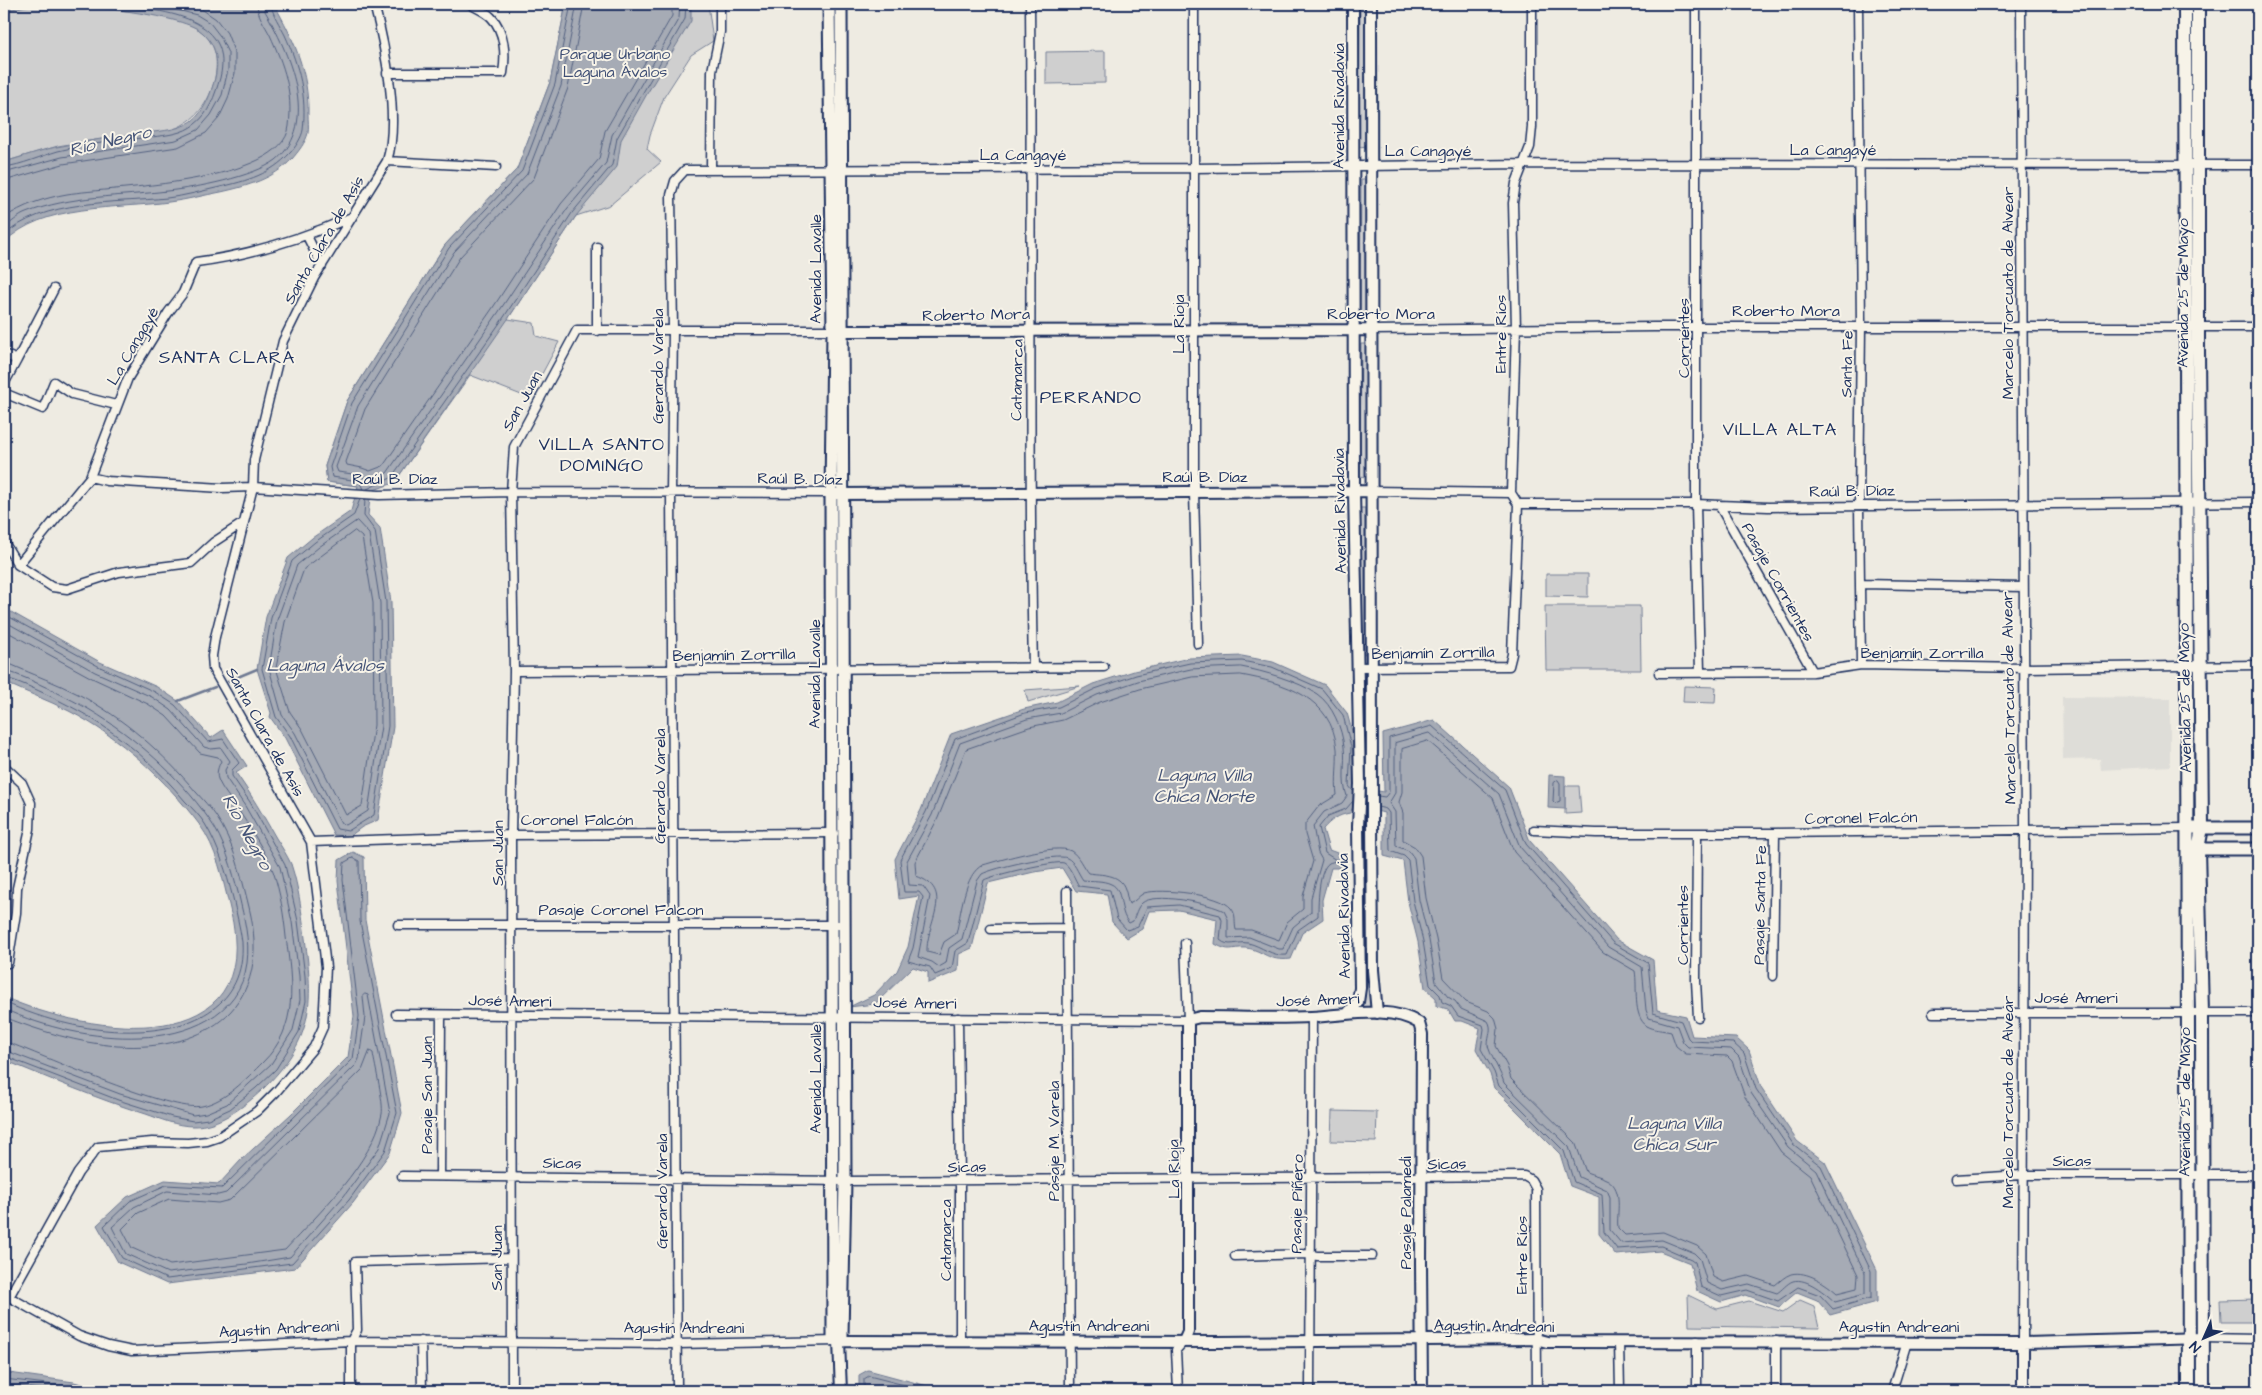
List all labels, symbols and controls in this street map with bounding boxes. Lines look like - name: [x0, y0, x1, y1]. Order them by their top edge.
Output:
- park label: Parque Urbano Laguna Ávalos: [560, 43, 670, 84]
- street label: Avenida Rivadavia: [1328, 43, 1350, 169]
- water label: Río Negro: [67, 119, 155, 164]
- street label: La Cangayé: [1790, 139, 1877, 162]
- street label: La Cangayé: [1385, 140, 1472, 163]
- street label: La Cangayé: [980, 144, 1067, 167]
- street label: Santa Clara de Asís: [278, 172, 370, 308]
- street label: Marcelo Torcuato de Alvear: [1997, 186, 2019, 399]
- street label: Avenida Lavalle: [805, 214, 827, 324]
- street label: Avenida 25 de Mayo: [2172, 218, 2195, 368]
- street label: La Rioja: [1168, 294, 1190, 354]
- street label: Entre Ríos: [1490, 295, 1512, 373]
- street label: Corrientes: [1673, 298, 1695, 378]
- street label: Roberto Mora: [1732, 300, 1840, 322]
- street label: La Cangayé: [102, 303, 165, 390]
- street label: Roberto Mora: [922, 303, 1030, 327]
- street label: Roberto Mora: [1327, 303, 1435, 325]
- street label: Gerardo Varela: [647, 308, 669, 424]
- street label: Santa Fe: [1835, 330, 1859, 398]
- street label: Catamarca: [1005, 339, 1029, 421]
- district label: SANTA CLARA: [159, 345, 295, 370]
- street label: San Juan: [496, 367, 548, 435]
- district label: PERRANDO: [1040, 385, 1142, 410]
- district label: VILLA ALTA: [1723, 417, 1837, 442]
- district label: VILLA SANTO DOMINGO: [539, 432, 665, 478]
- street label: Avenida Rivadavia: [1328, 448, 1352, 574]
- street label: Raúl B. Díaz: [1162, 466, 1248, 488]
- street label: Raúl B. Díaz: [757, 467, 843, 491]
- street label: Raúl B. Díaz: [352, 468, 438, 490]
- street label: Raúl B. Díaz: [1809, 479, 1895, 503]
- street label: Pasaje Corrientes: [1736, 519, 1820, 645]
- street label: Marcelo Torcuato de Alvear: [1996, 591, 2022, 805]
- street label: Avenida Lavalle: [804, 619, 826, 729]
- street label: Avenida 25 de Mayo: [2173, 623, 2198, 773]
- street label: Benjamín Zorrilla: [1371, 641, 1495, 665]
- street label: Benjamín Zorrilla: [1860, 642, 1984, 664]
- street label: Benjamín Zorrilla: [672, 643, 796, 667]
- water label: Laguna Ávalos: [266, 653, 385, 679]
- street label: Santa Clara de Asís: [220, 663, 310, 801]
- street label: Gerardo Varela: [649, 728, 671, 844]
- water label: Laguna Villa Chica Norte: [1154, 763, 1256, 809]
- water label: Río Negro: [215, 790, 279, 877]
- street label: Coronel Falcón: [1805, 806, 1917, 830]
- street label: Coronel Falcón: [521, 809, 633, 831]
- street label: San Juan: [487, 820, 509, 886]
- street label: Pasaje Santa Fe: [1748, 845, 1772, 965]
- street label: Avenida Rivadavia: [1332, 853, 1356, 979]
- street label: Corrientes: [1672, 885, 1694, 965]
- street label: Pasaje Coronel Falcon: [538, 899, 704, 921]
- street label: José Ameri: [2034, 987, 2118, 1009]
- street label: José Ameri: [1276, 988, 1361, 1012]
- street label: José Ameri: [468, 989, 552, 1013]
- street label: José Ameri: [873, 991, 957, 1015]
- street label: Marcelo Torcuato de Alvear: [1997, 995, 2019, 1208]
- street label: Avenida Lavalle: [805, 1024, 827, 1134]
- street label: Avenida 25 de Mayo: [2174, 1027, 2197, 1177]
- street label: Pasaje San Juan: [416, 1036, 438, 1154]
- street label: Pasaje M. Varela: [1043, 1081, 1065, 1201]
- water label: Laguna Villa Chica Sur: [1627, 1111, 1722, 1157]
- street label: Gerardo Varela: [651, 1133, 673, 1249]
- street label: La Rioja: [1162, 1139, 1186, 1199]
- street label: Sicas: [2053, 1150, 2092, 1172]
- street label: Sicas: [542, 1152, 582, 1174]
- street label: Sicas: [1427, 1153, 1467, 1175]
- street label: Pasaje Piñero: [1285, 1154, 1309, 1254]
- street label: Sicas: [947, 1156, 987, 1178]
- street label: Pasaje Palamedi: [1395, 1156, 1417, 1270]
- street label: Catamarca: [935, 1199, 957, 1281]
- street label: Entre Ríos: [1511, 1216, 1533, 1294]
- street label: San Juan: [486, 1225, 508, 1291]
- north arrow: [2180, 1312, 2230, 1362]
- street label: Agustín Andreani: [1434, 1314, 1555, 1339]
- street label: Agustín Andreani: [218, 1315, 340, 1344]
- street label: Agustín Andreani: [1029, 1315, 1150, 1338]
- street label: Agustín Andreani: [1839, 1316, 1960, 1339]
- street label: Agustín Andreani: [624, 1317, 745, 1340]
- text: N: [2185, 1336, 2206, 1357]

